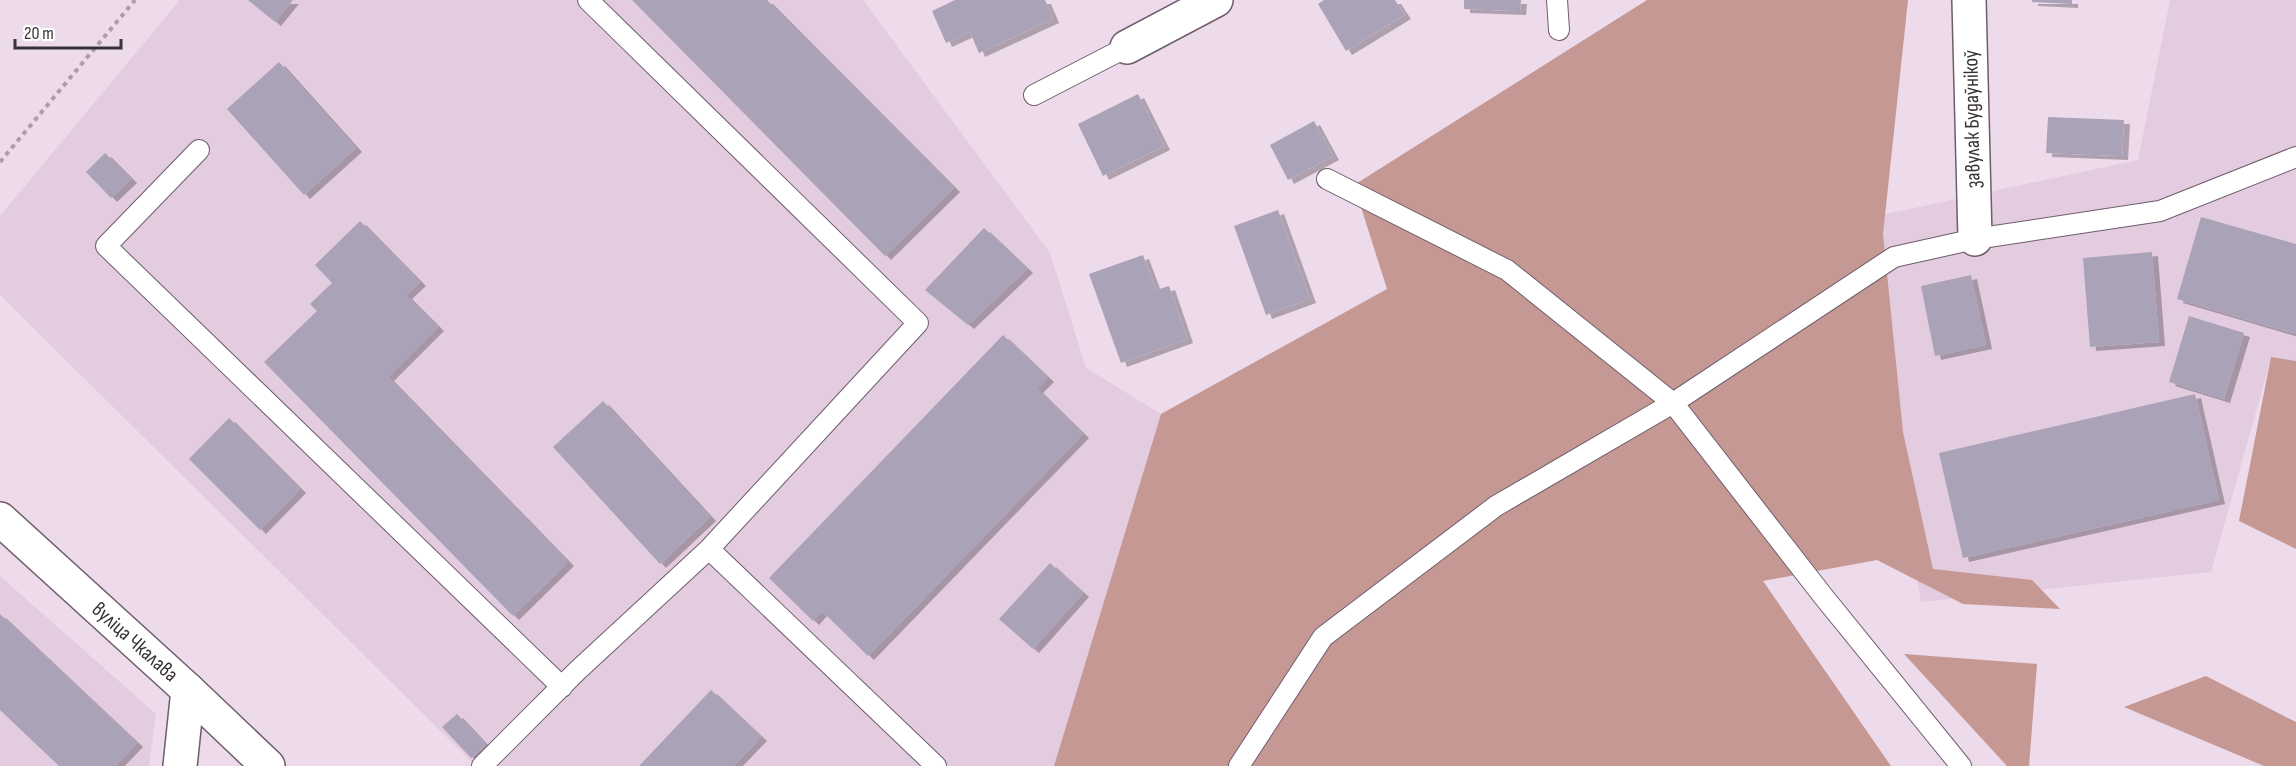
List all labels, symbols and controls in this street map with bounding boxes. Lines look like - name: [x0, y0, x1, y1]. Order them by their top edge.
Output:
- scale bar: [15, 12, 122, 50]
- text: 20 m: [24, 23, 54, 44]
- street label: завулак Будаўнікоў: [1958, 50, 1986, 188]
- street label: вуліца Чкалава: [87, 597, 183, 687]

